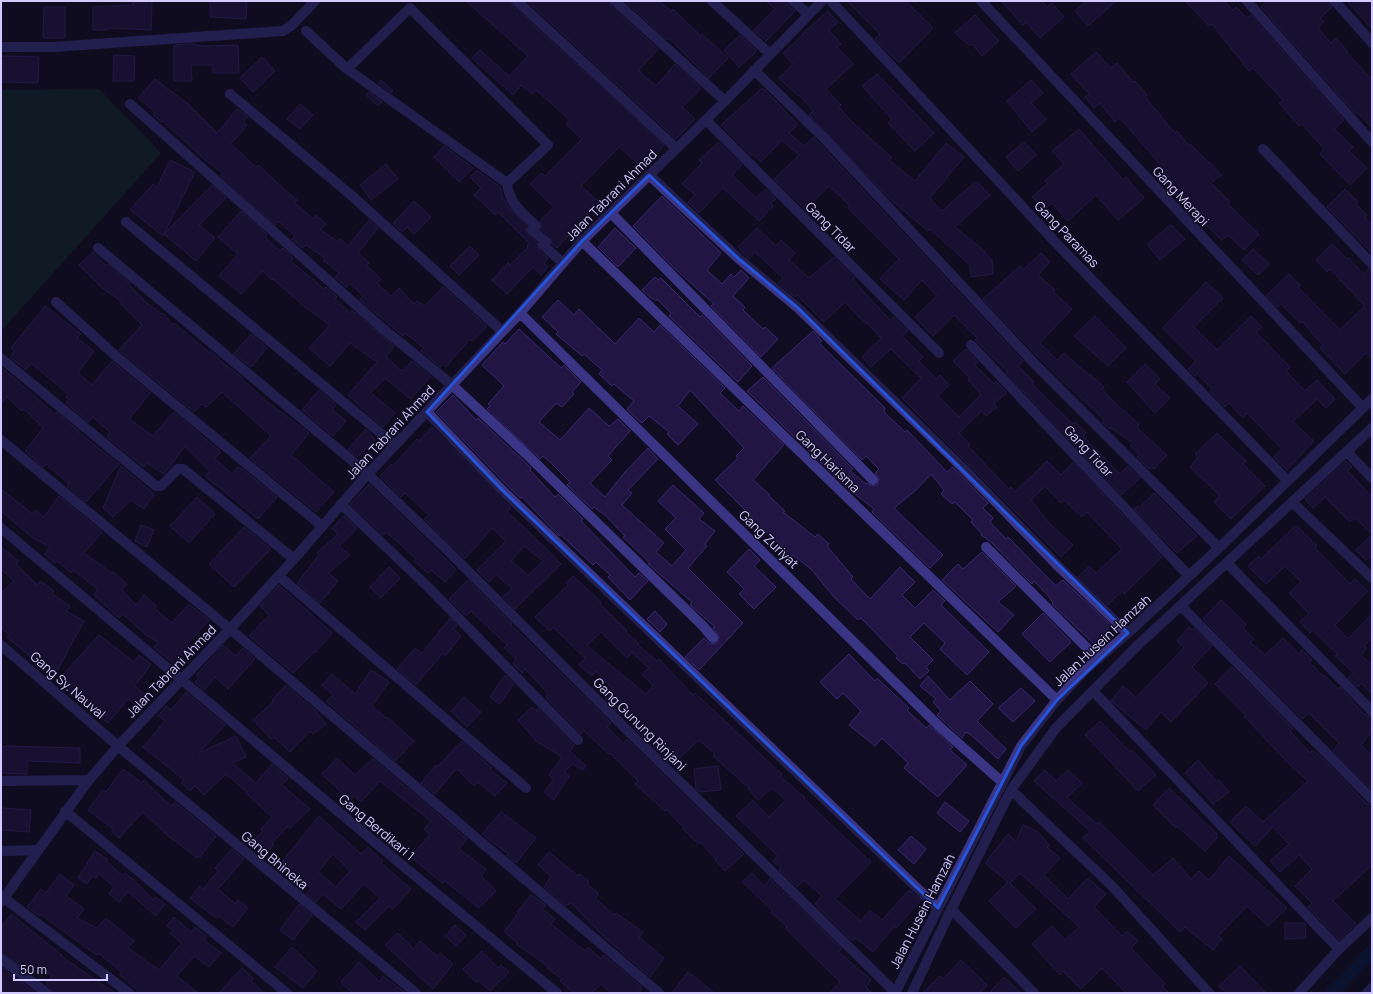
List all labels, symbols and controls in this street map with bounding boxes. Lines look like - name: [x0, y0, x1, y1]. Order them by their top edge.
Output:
- street label: Jalan Tabrani Ahmad: [561, 145, 661, 245]
- street label: Gang Merapi: [1149, 162, 1213, 230]
- street label: Gang Paramas: [1031, 197, 1103, 271]
- street label: Gang Tidar: [802, 198, 860, 256]
- street label: Jalan Tabrani Ahmad: [342, 381, 438, 483]
- street label: Gang Tidar: [1060, 421, 1118, 481]
- street label: Gang Harisma: [792, 426, 864, 496]
- street label: Gang Zuriyat: [735, 506, 803, 572]
- street label: Jalan Husein Hamzah: [1049, 590, 1155, 690]
- street label: Jalan Tabrani Ahmad: [122, 621, 220, 721]
- street label: Gang Sy. Nauval: [27, 647, 109, 723]
- street label: Gang Gunung Rinjani: [589, 673, 691, 775]
- street label: Gang Berdikari 1: [335, 790, 419, 864]
- street label: Gang Bhineka: [238, 827, 312, 893]
- street label: Jalan Husein Hamzah: [885, 850, 959, 972]
- scale bar: [14, 956, 107, 982]
- text: 50 m: [20, 961, 47, 978]

